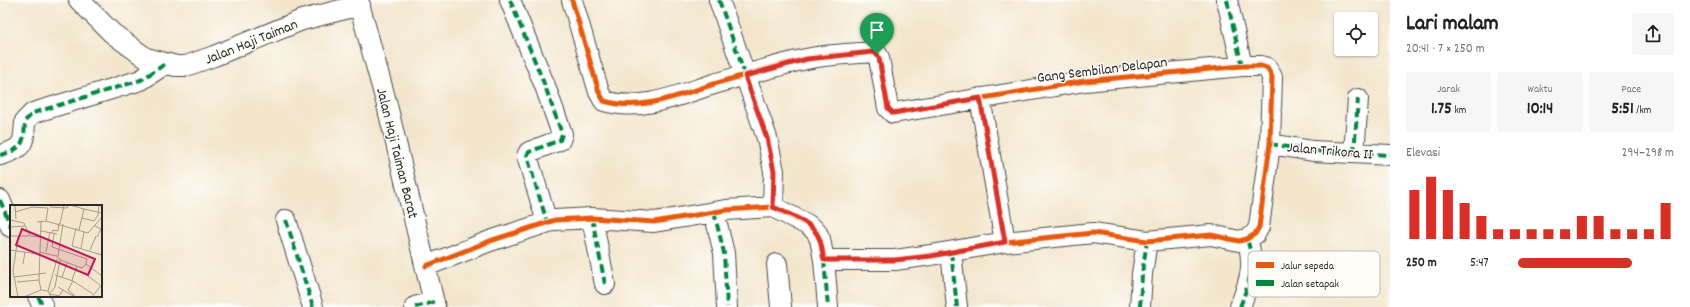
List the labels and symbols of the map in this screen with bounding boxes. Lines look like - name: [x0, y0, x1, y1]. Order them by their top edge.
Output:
- pin: [860, 13, 894, 54]
- street label: Jalan Haji Taiman: [202, 14, 302, 71]
- street label: Gang Sembilan Delapan: [1036, 52, 1169, 90]
- street label: Jalan Haji Taiman Barat: [369, 86, 423, 222]
- street label: Jalan Trikora II: [1286, 137, 1374, 167]
- inset map: [10, 205, 102, 297]
- legend: [1248, 251, 1380, 297]
- text: Jalur sepeda: [1281, 259, 1335, 275]
- text: Jalan setapak: [1281, 277, 1339, 293]

